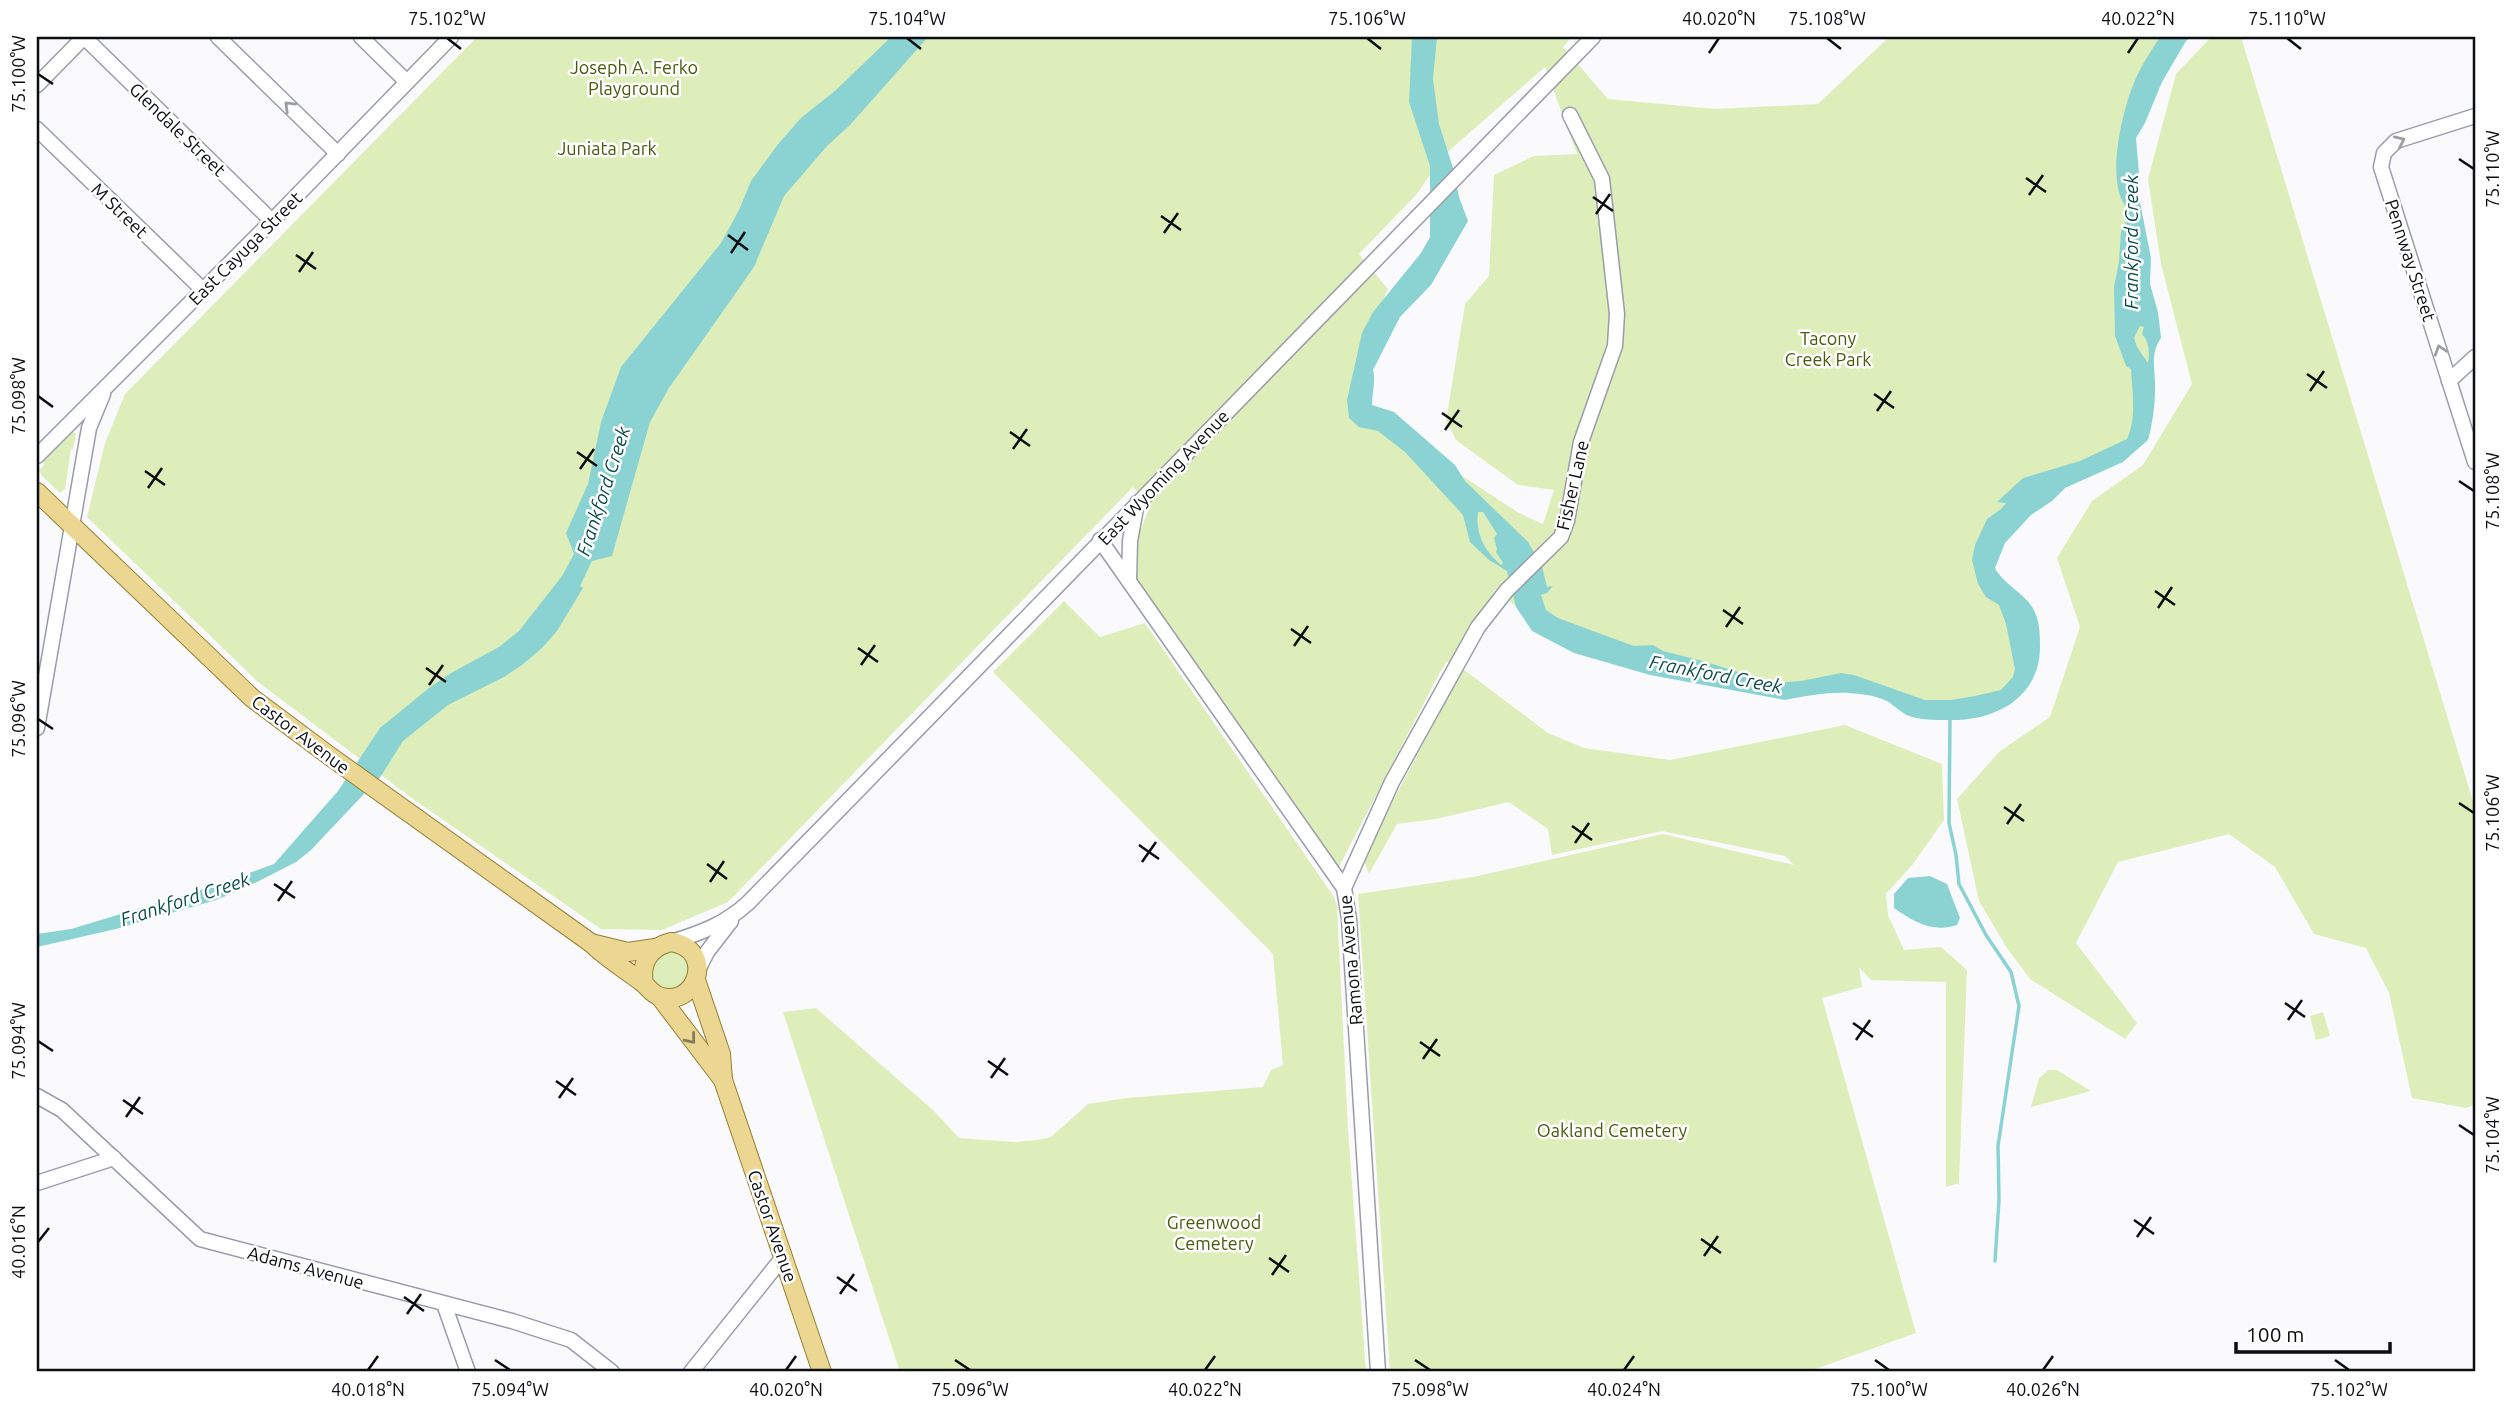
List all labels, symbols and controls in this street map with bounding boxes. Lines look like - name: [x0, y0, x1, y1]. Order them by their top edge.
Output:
- text: 75.102°W: [408, 8, 486, 28]
- text: 75.104°W: [868, 8, 946, 28]
- text: 75.106°W: [1328, 8, 1406, 28]
- text: 40.020°N: [1682, 8, 1756, 28]
- text: 75.108°W: [1788, 8, 1866, 28]
- text: 40.022°N: [2101, 8, 2175, 28]
- text: 75.110°W: [2248, 8, 2326, 28]
- text: 75.100°W: [8, 35, 28, 113]
- park label: Joseph A. Ferko Playground: [570, 57, 698, 98]
- street label: Glendale Street: [126, 78, 230, 180]
- one-way arrow: [285, 102, 297, 114]
- text: 75.110°W: [2482, 130, 2502, 208]
- one-way arrow: [2393, 135, 2405, 149]
- park label: Juniata Park: [557, 138, 657, 158]
- water label: Frankford Creek: [2120, 174, 2142, 309]
- street label: M Street: [88, 178, 152, 242]
- street label: East Cayuga Street: [184, 187, 306, 309]
- street label: Pennway Street: [2382, 196, 2440, 324]
- park label: Tacony Creek Park: [1785, 328, 1871, 369]
- one-way arrow: [2433, 345, 2448, 357]
- text: 75.098°W: [8, 357, 28, 435]
- street label: East Wyoming Avenue: [1093, 406, 1233, 548]
- water label: Frankford Creek: [572, 423, 634, 559]
- street label: Fisher Lane: [1552, 438, 1592, 532]
- text: 75.108°W: [2482, 452, 2502, 530]
- water label: Frankford Creek: [1648, 650, 1785, 698]
- text: 75.096°W: [8, 680, 28, 758]
- street label: Castor Avenue: [248, 691, 354, 777]
- text: 75.106°W: [2482, 774, 2502, 852]
- water label: Frankford Creek: [117, 868, 253, 930]
- street label: Ramona Avenue: [1334, 894, 1366, 1026]
- text: 75.094°W: [8, 1002, 28, 1080]
- one-way arrow: [683, 1030, 695, 1043]
- text: 75.104°W: [2482, 1096, 2502, 1174]
- park label: Oakland Cemetery: [1537, 1120, 1688, 1140]
- street label: Castor Avenue: [744, 1167, 802, 1285]
- text: 40.016°N: [8, 1205, 28, 1279]
- park label: Greenwood Cemetery: [1167, 1212, 1261, 1253]
- street label: Adams Avenue: [246, 1242, 366, 1292]
- scale bar: [2236, 1311, 2390, 1355]
- text: 100 m: [2246, 1322, 2304, 1346]
- text: 40.018°N: [331, 1379, 405, 1399]
- text: 75.094°W: [471, 1379, 549, 1399]
- text: 40.020°N: [749, 1379, 823, 1399]
- text: 75.096°W: [931, 1379, 1009, 1399]
- text: 40.022°N: [1168, 1379, 1242, 1399]
- text: 75.098°W: [1391, 1379, 1469, 1399]
- text: 40.024°N: [1587, 1379, 1661, 1399]
- text: 75.100°W: [1850, 1379, 1928, 1399]
- text: 40.026°N: [2006, 1379, 2080, 1399]
- text: 75.102°W: [2310, 1379, 2388, 1399]

